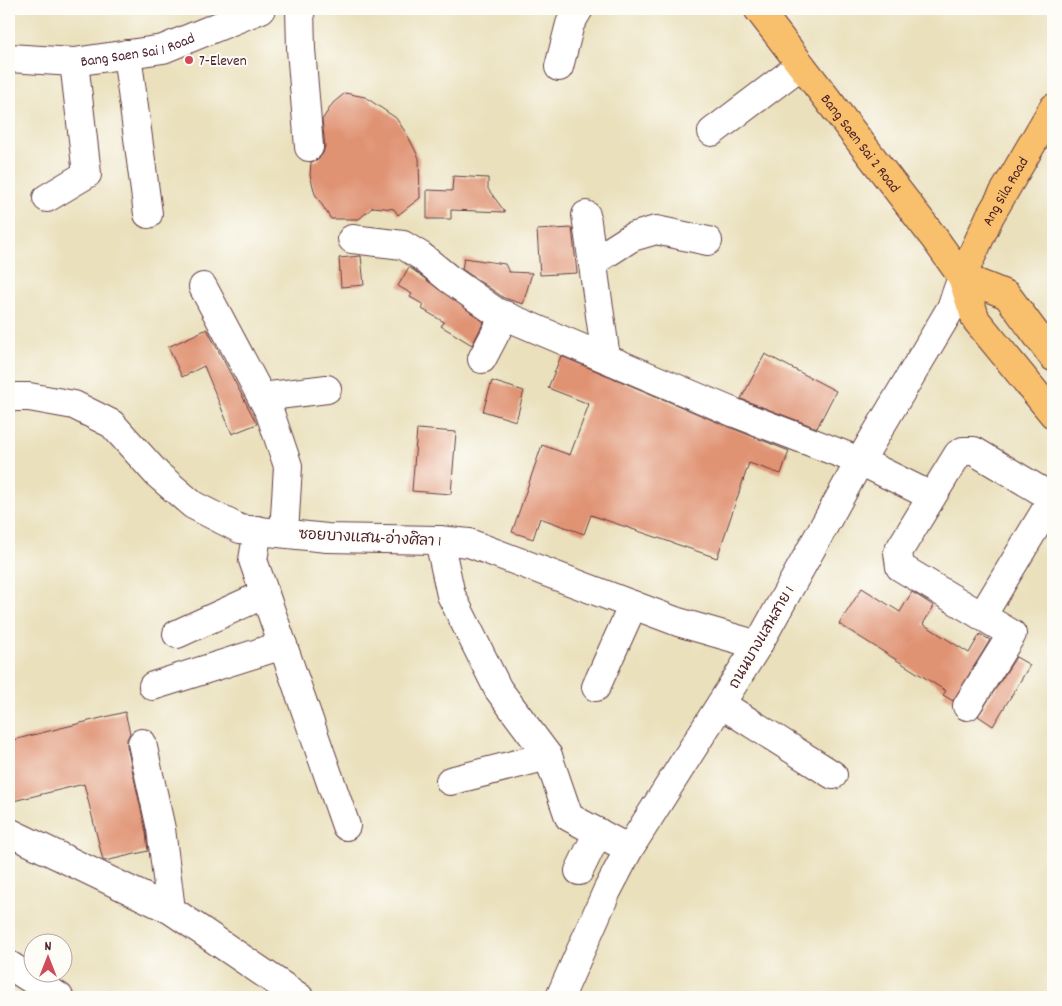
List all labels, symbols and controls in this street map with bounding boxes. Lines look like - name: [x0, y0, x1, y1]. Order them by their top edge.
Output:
- street label: Bang Saen Sai 1 Road: [79, 28, 199, 74]
- place label: 7-Eleven: [199, 51, 247, 73]
- marker: 7-Eleven: [183, 54, 195, 66]
- street label: Bang Saen Sai 2 Road: [814, 90, 905, 198]
- street label: Ang Sila Road: [978, 153, 1035, 230]
- street label: ซอยบางแสน-อ่างศิลา 1: [298, 523, 442, 554]
- street label: ถนนบางแสนสาย 1: [724, 583, 801, 693]
- north arrow: [22, 934, 72, 984]
- text: N: [45, 937, 52, 957]

